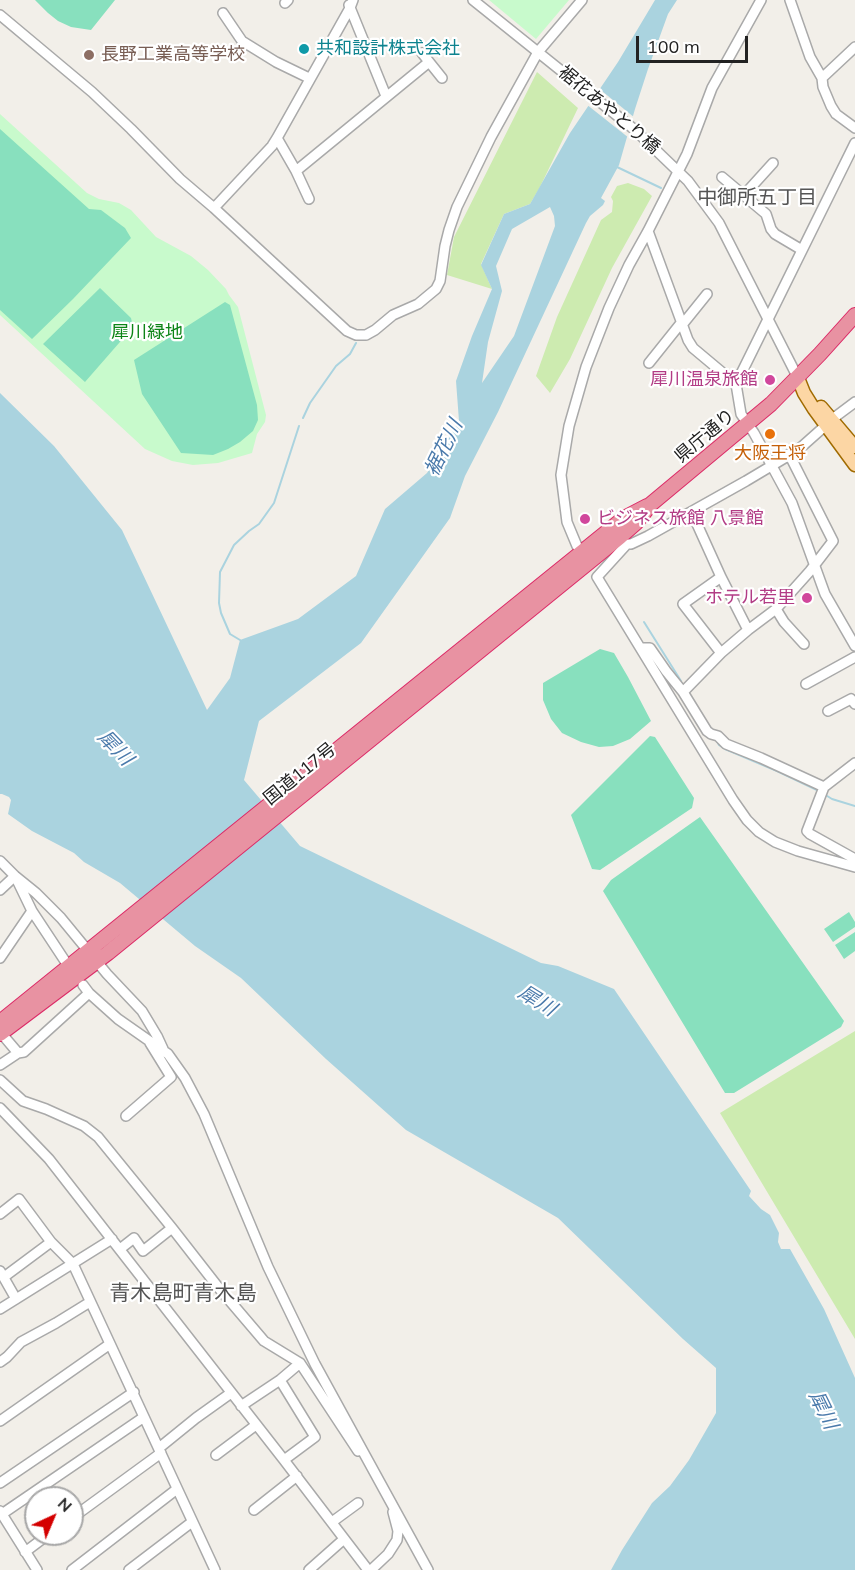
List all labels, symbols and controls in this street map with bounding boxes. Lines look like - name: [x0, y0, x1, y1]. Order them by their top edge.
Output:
- scale bar: [639, 24, 752, 62]
- text: 100 m: [647, 35, 700, 58]
- place label: 共和設計株式会社: [316, 38, 460, 60]
- marker: 共和設計株式会社: [297, 42, 311, 56]
- place label: 長野工業高等学校: [101, 44, 245, 66]
- marker: 長野工業高等学校: [82, 48, 96, 62]
- street label: 裾花あやとり橋: [554, 61, 664, 159]
- district label: 中御所五丁目: [697, 186, 817, 210]
- park label: 犀川緑地: [111, 322, 183, 344]
- place label: 犀川温泉旅館: [650, 369, 758, 391]
- marker: 犀川温泉旅館: [763, 373, 777, 387]
- street label: 県庁通り: [670, 405, 740, 467]
- water label: 裾花川: [420, 416, 468, 480]
- marker: 大阪王将: [763, 427, 777, 441]
- place label: 大阪王将: [734, 443, 806, 465]
- place label: ビジネス旅館 八景館: [597, 508, 764, 530]
- marker: ビジネス旅館 八景館: [578, 512, 592, 526]
- place label: ホテル若里: [705, 587, 795, 609]
- marker: ホテル若里: [800, 591, 814, 605]
- water label: 犀川: [92, 725, 138, 771]
- street label: 国道117号: [260, 738, 340, 810]
- water label: 犀川: [514, 980, 560, 1022]
- district label: 青木島町青木島: [110, 1281, 256, 1307]
- water label: 犀川: [803, 1387, 843, 1433]
- north arrow: [24, 1486, 84, 1546]
- text: N: [54, 1493, 76, 1516]

